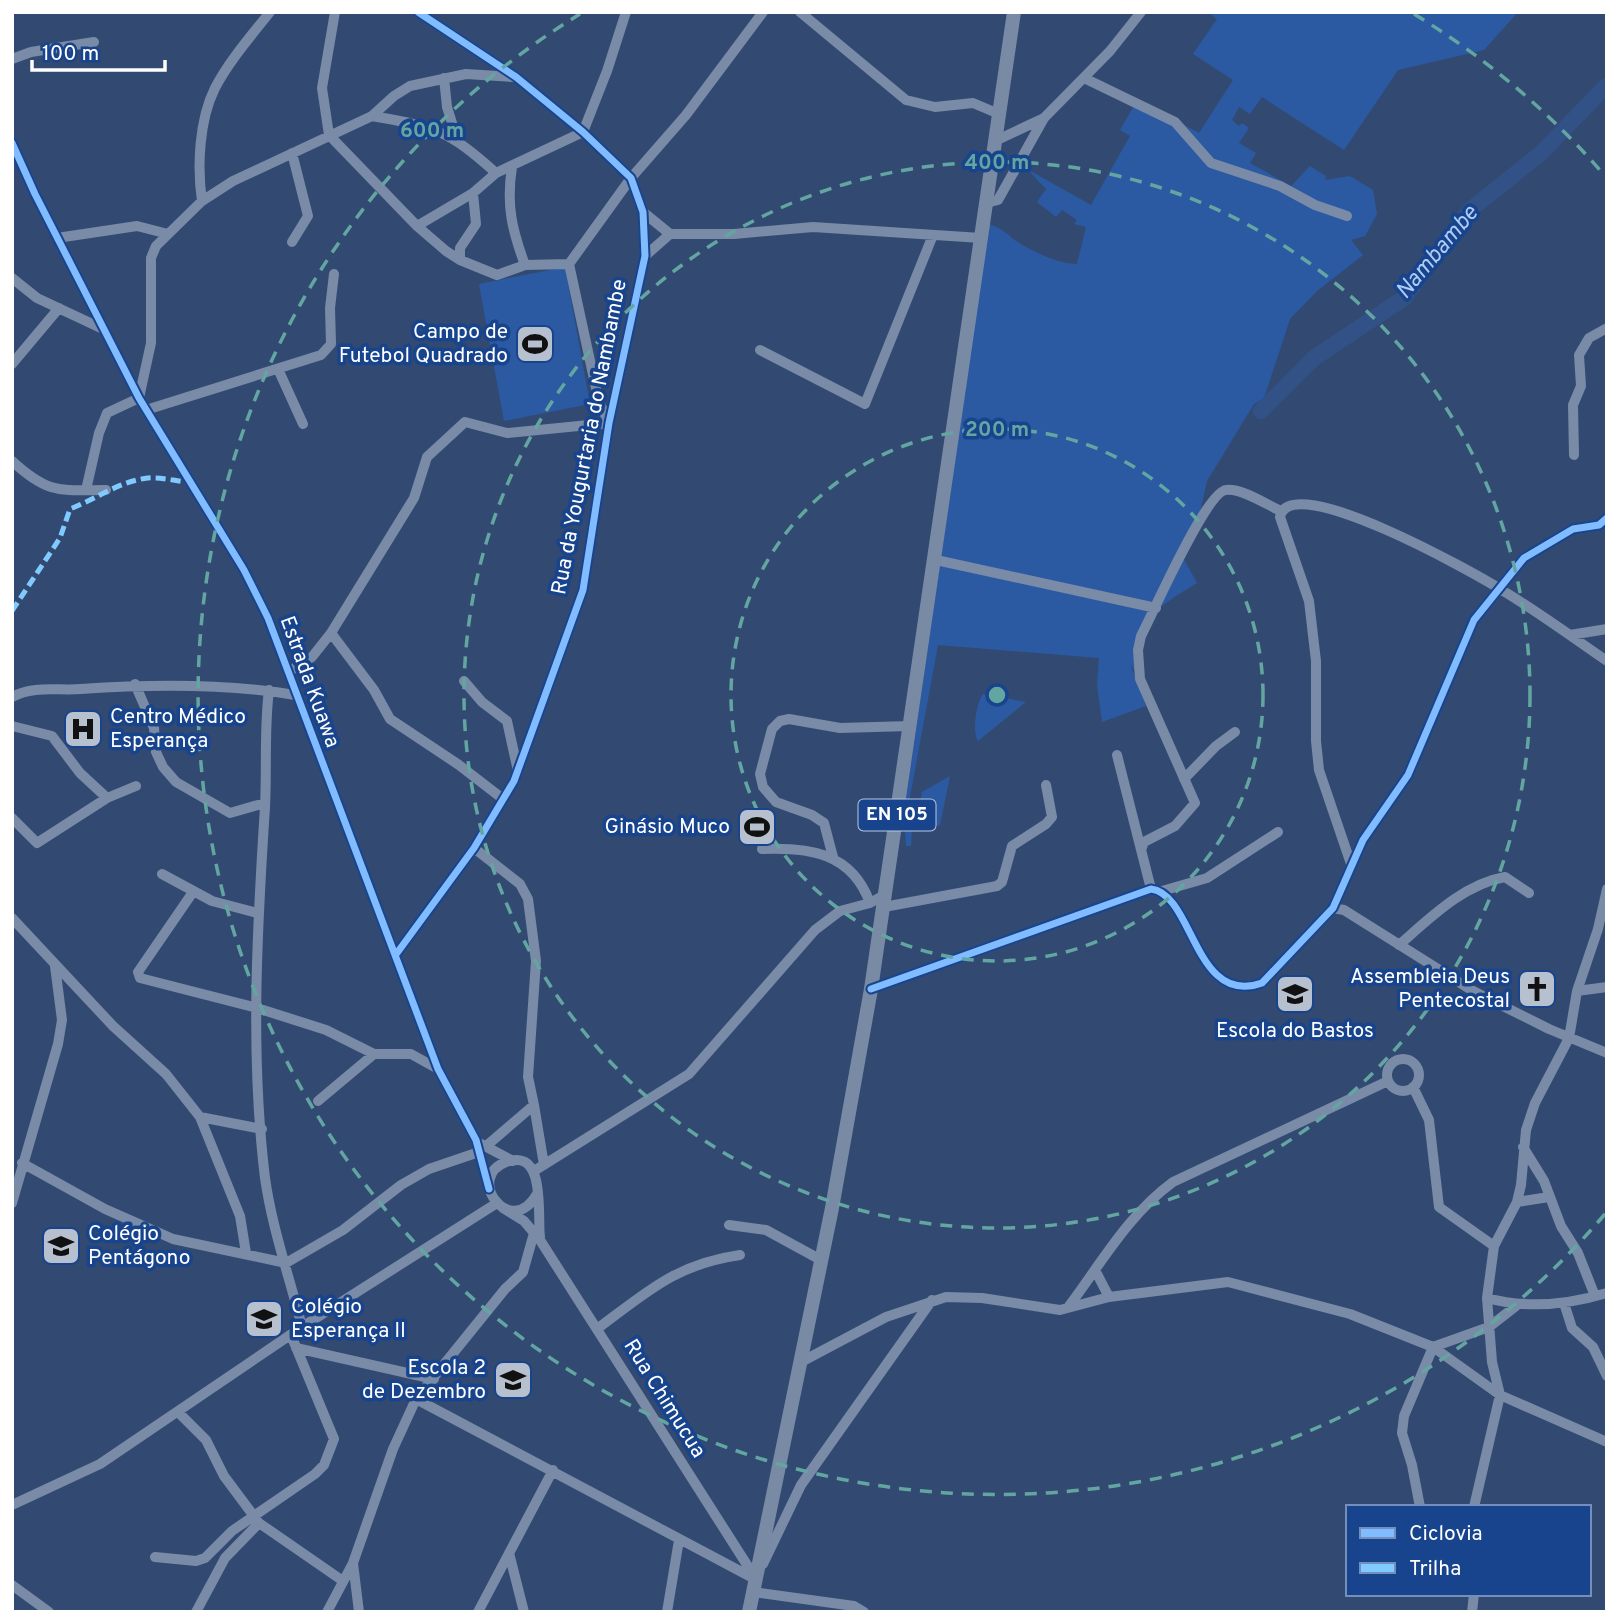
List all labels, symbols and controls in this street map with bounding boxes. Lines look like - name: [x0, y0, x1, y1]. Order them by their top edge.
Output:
- scale bar: [32, 28, 164, 72]
- text: 100 m: [42, 41, 99, 68]
- text: 600 m: [400, 118, 464, 145]
- text: 400 m: [965, 150, 1029, 177]
- water label: Nambambe: [1390, 199, 1486, 306]
- street label: Rua da Yougurtaria do Nambambe: [546, 277, 634, 597]
- place label: Campo de Futebol Quadrado: [339, 319, 508, 370]
- sports icon: Campo de Futebol Quadrado: [514, 323, 556, 365]
- text: 200 m: [965, 417, 1029, 444]
- street label: Estrada Kuawa: [273, 612, 345, 752]
- centre of rings: [985, 683, 1009, 707]
- place label: Centro Médico Esperança: [110, 704, 246, 755]
- hospital icon: Centro Médico Esperança: [62, 708, 104, 750]
- road number: EN 105: [858, 800, 936, 830]
- sports icon: Ginásio Muco: [736, 806, 778, 848]
- place label: Ginásio Muco: [605, 814, 730, 841]
- place label: Assembleia Deus Pentecostal: [1350, 964, 1510, 1015]
- church icon: Assembleia Deus Pentecostal: [1516, 968, 1558, 1010]
- school or university icon: Escola do Bastos: [1274, 973, 1316, 1015]
- place label: Escola do Bastos: [1216, 1018, 1374, 1045]
- place label: Colégio Pentágono: [88, 1221, 190, 1272]
- school or university icon: Colégio Pentágono: [40, 1225, 82, 1267]
- place label: Colégio Esperança II: [291, 1294, 406, 1345]
- school or university icon: Colégio Esperança II: [243, 1298, 285, 1340]
- street label: Rua Chimucua: [617, 1335, 711, 1463]
- place label: Escola 2 de Dezembro: [362, 1355, 486, 1406]
- school or university icon: Escola 2 de Dezembro: [492, 1359, 534, 1401]
- legend: [1346, 1505, 1591, 1596]
- text: Ciclovia: [1409, 1521, 1483, 1548]
- text: Trilha: [1409, 1556, 1461, 1583]

